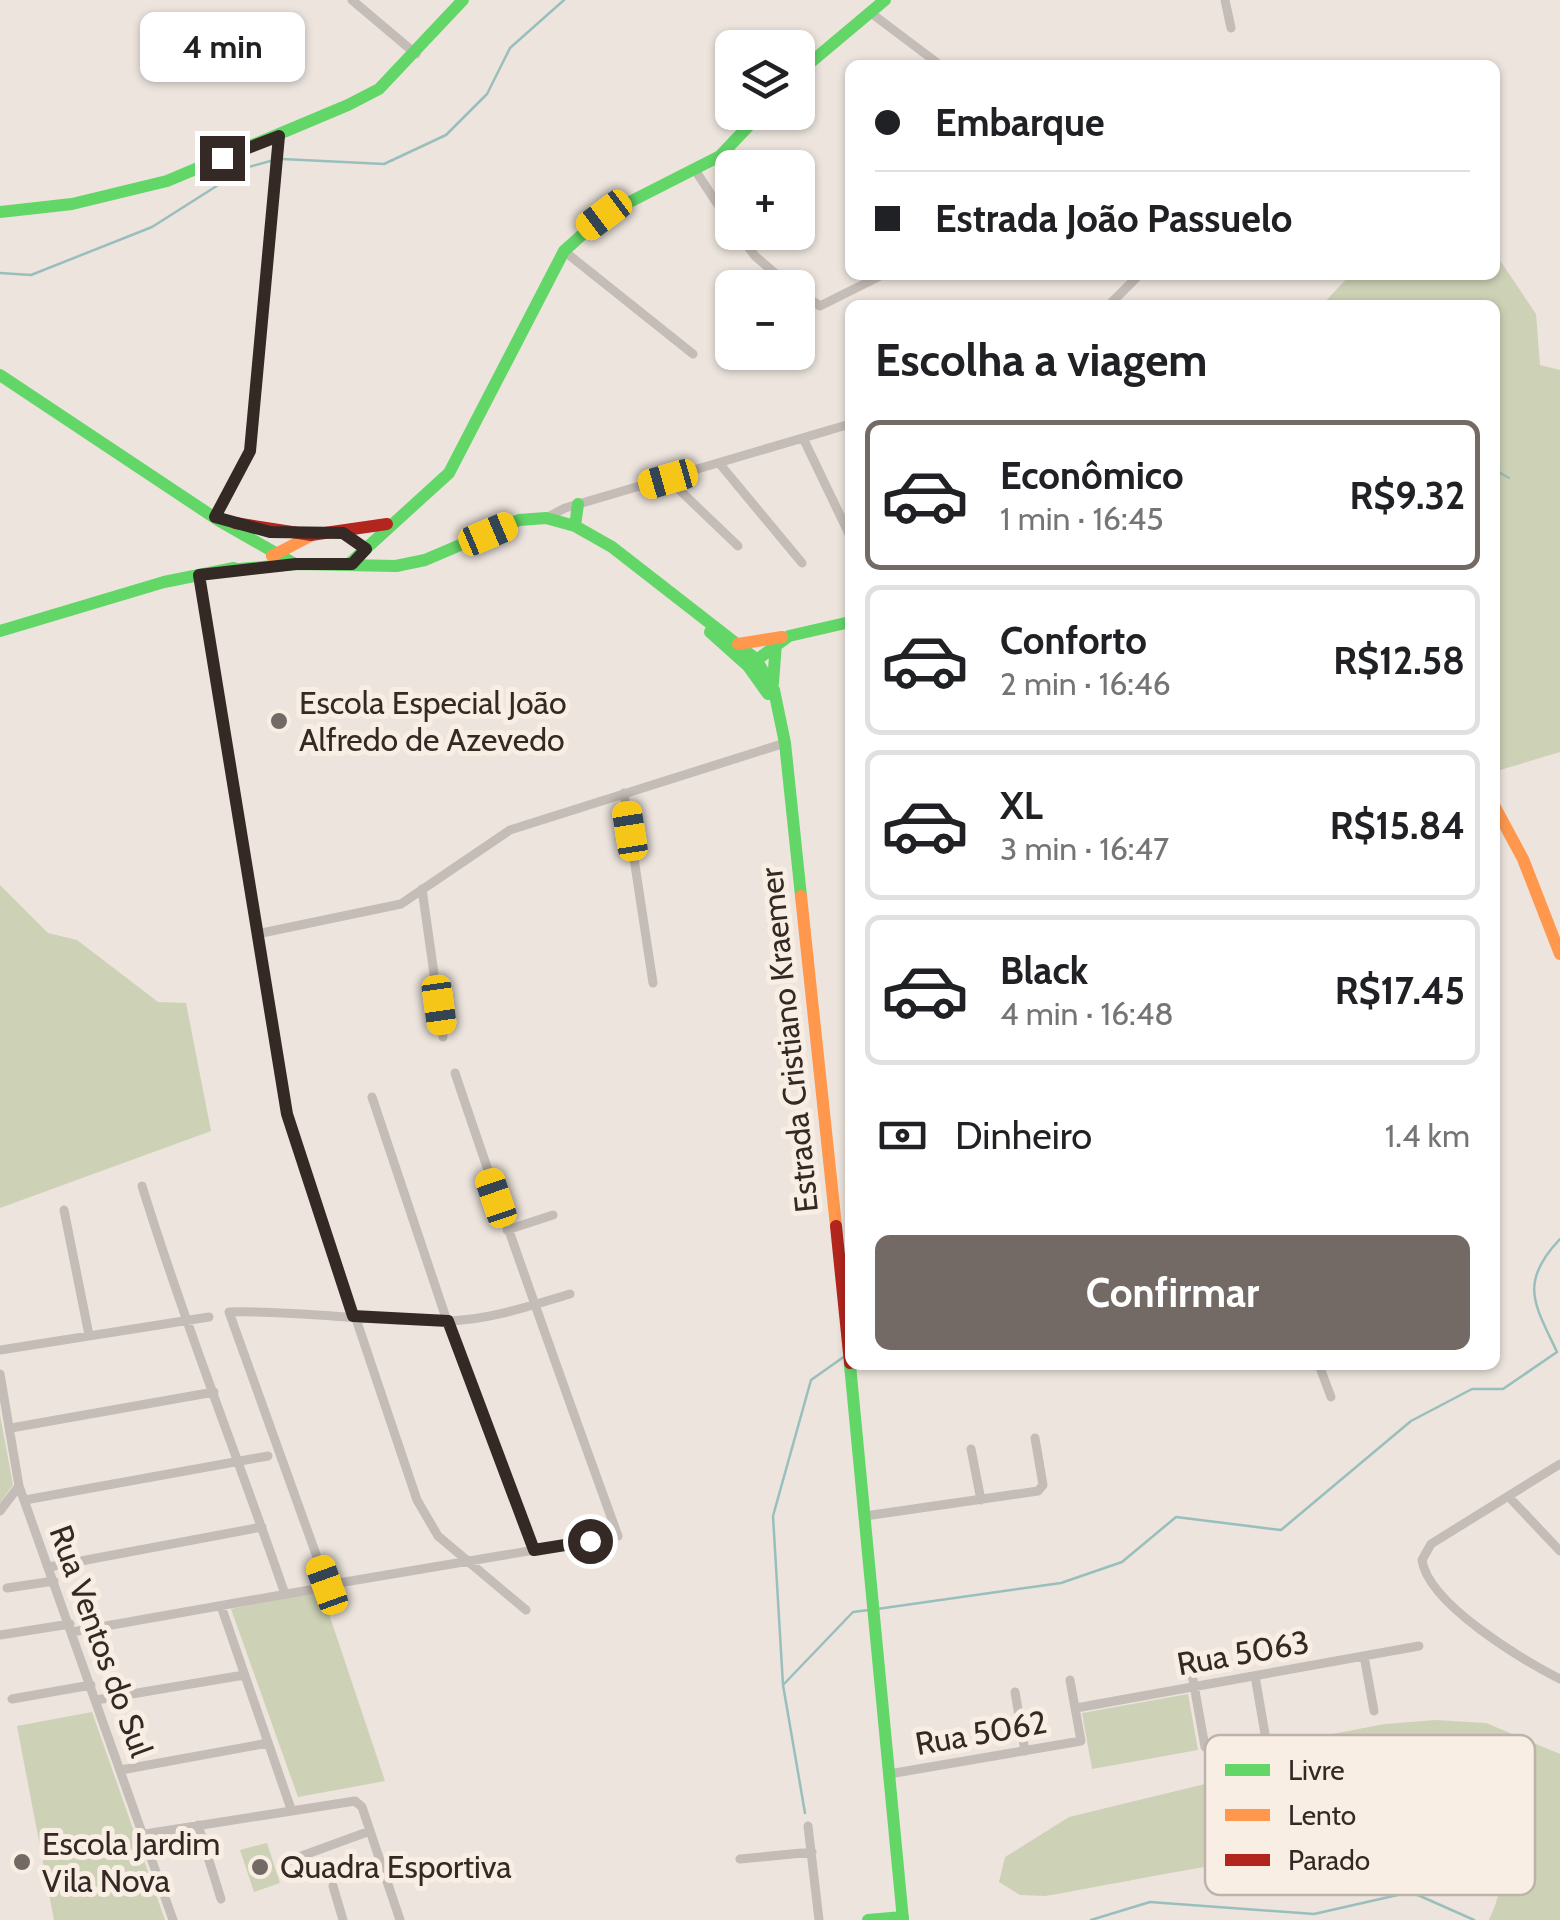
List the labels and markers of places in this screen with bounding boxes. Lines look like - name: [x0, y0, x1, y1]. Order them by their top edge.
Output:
- place label: Escola Especial João Alfredo de Azevedo: [299, 683, 567, 759]
- marker: Escola Especial João Alfredo de Azevedo: [268, 710, 290, 732]
- place label: Escola Jardim Vila Nova: [42, 1824, 220, 1900]
- place label: Quadra Esportiva: [280, 1847, 512, 1886]
- marker: Escola Jardim Vila Nova: [11, 1851, 33, 1873]
- marker: Quadra Esportiva: [249, 1856, 271, 1878]

